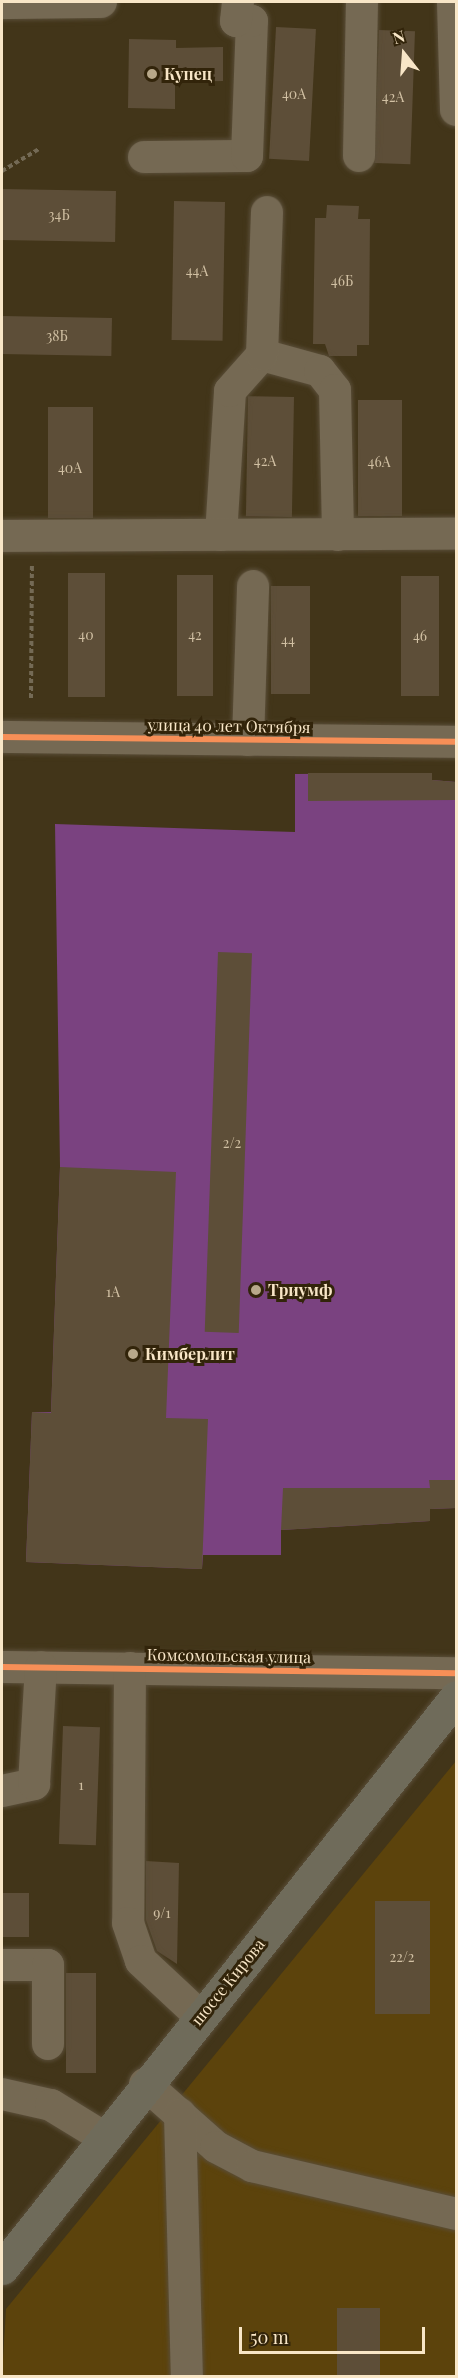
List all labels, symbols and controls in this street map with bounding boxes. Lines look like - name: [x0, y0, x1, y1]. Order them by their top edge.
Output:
- north arrow: [374, 24, 434, 84]
- text: N: [390, 25, 407, 48]
- place label: Купец: [164, 64, 212, 84]
- marker: Купец: [145, 67, 159, 81]
- house number: 40А: [282, 86, 306, 102]
- house number: 42А: [382, 89, 404, 105]
- house number: 34Б: [48, 207, 70, 223]
- house number: 44А: [186, 263, 208, 279]
- house number: 46Б: [331, 273, 353, 289]
- house number: 38Б: [46, 328, 68, 344]
- house number: 42А: [254, 453, 276, 469]
- house number: 46А: [368, 454, 390, 470]
- house number: 40А: [58, 460, 82, 476]
- house number: 40: [78, 627, 94, 643]
- house number: 42: [188, 627, 202, 643]
- house number: 46: [413, 628, 427, 644]
- house number: 44: [281, 632, 295, 648]
- street label: улица 40 лет Октября: [147, 715, 311, 737]
- house number: 2/2: [223, 1135, 241, 1151]
- place label: Триумф: [268, 1280, 332, 1300]
- marker: Триумф: [249, 1283, 263, 1297]
- house number: 1А: [106, 1284, 120, 1300]
- place label: Кимберлит: [145, 1344, 235, 1364]
- marker: Кимберлит: [126, 1347, 140, 1361]
- street label: Комсомольская улица: [147, 1645, 311, 1667]
- house number: 1: [78, 1777, 84, 1793]
- house number: 9/1: [153, 1905, 171, 1921]
- street label: шоссе Кирова: [187, 1935, 269, 2029]
- house number: 22/2: [389, 1949, 415, 1965]
- scale bar: [242, 2315, 428, 2353]
- text: 50 m: [250, 2325, 289, 2349]

